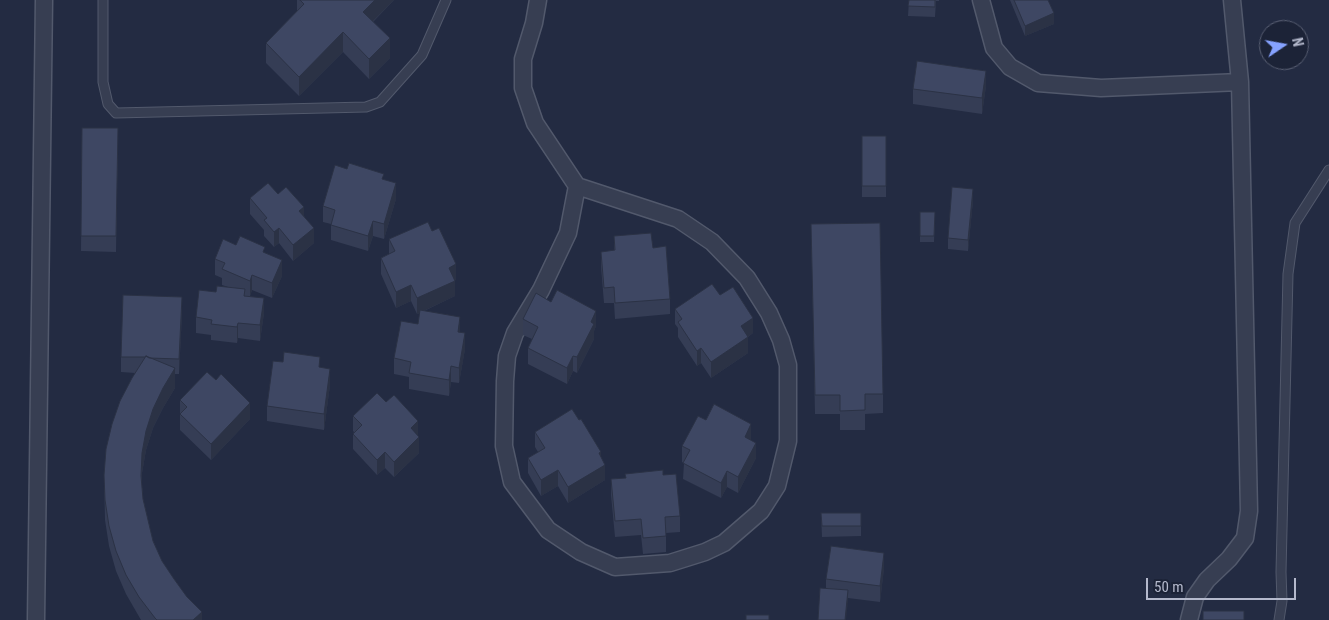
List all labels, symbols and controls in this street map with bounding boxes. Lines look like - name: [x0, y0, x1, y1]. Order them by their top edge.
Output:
- north arrow: [1259, 20, 1309, 70]
- text: N: [1289, 36, 1306, 48]
- scale bar: [1149, 568, 1299, 600]
- text: 50 m: [1154, 578, 1184, 596]

